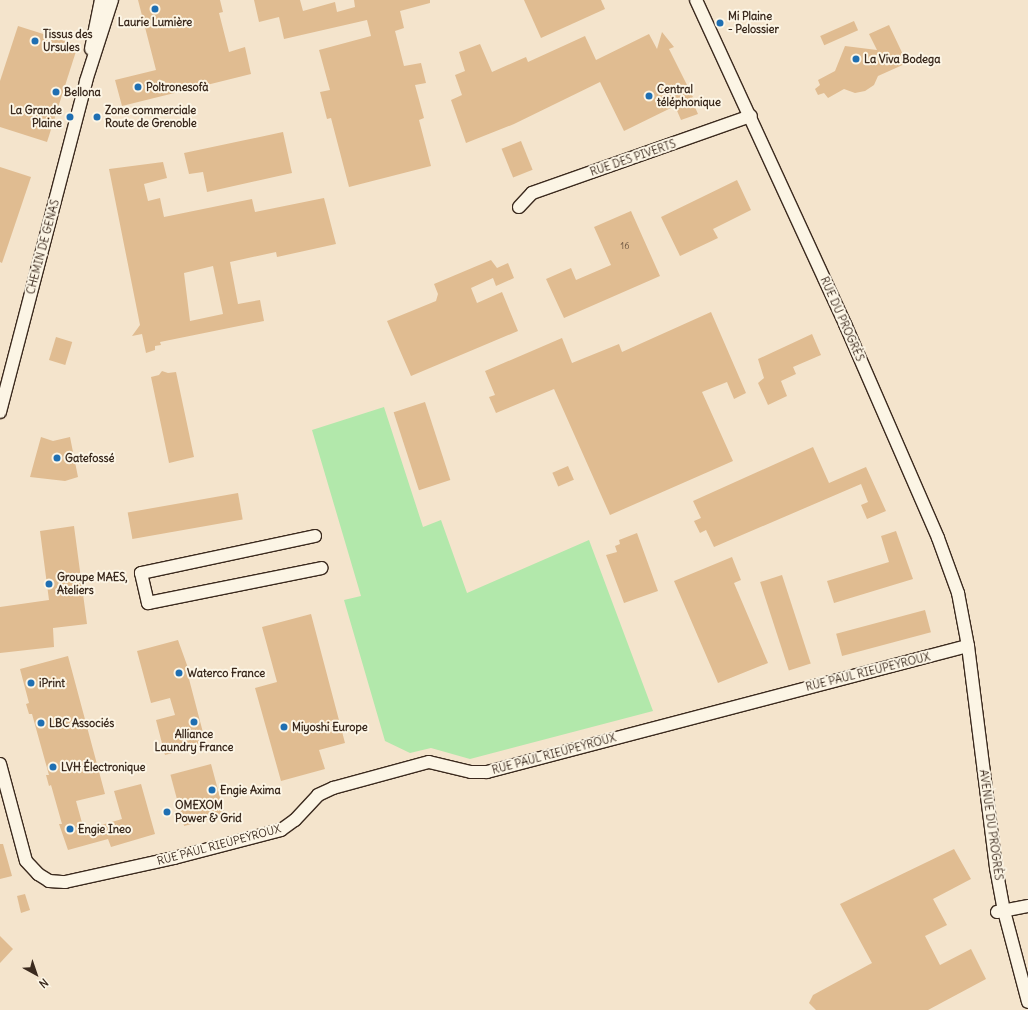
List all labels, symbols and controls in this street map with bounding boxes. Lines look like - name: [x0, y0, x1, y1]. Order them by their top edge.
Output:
- marker: Laurie Lumière: [150, 4, 160, 14]
- place label: Mi Plaine - Pelossier: [728, 10, 779, 36]
- place label: Laurie Lumière: [118, 15, 192, 29]
- marker: Mi Plaine - Pelossier: [715, 18, 725, 28]
- place label: Tissus des Ursules: [43, 28, 93, 54]
- marker: Tissus des Ursules: [30, 36, 40, 46]
- place label: La Viva Bodega: [864, 52, 940, 66]
- marker: La Viva Bodega: [851, 54, 861, 64]
- place label: Poltronesofà: [146, 80, 208, 94]
- marker: Poltronesofà: [133, 82, 143, 92]
- place label: Central téléphonique: [657, 83, 721, 109]
- place label: Bellona: [64, 85, 101, 99]
- marker: Bellona: [51, 87, 61, 97]
- marker: Central téléphonique: [644, 91, 654, 101]
- place label: La Grande Plaine: [10, 104, 62, 130]
- place label: Zone commerciale Route de Grenoble: [105, 104, 197, 130]
- marker: La Grande Plaine: [65, 112, 75, 122]
- marker: Zone commerciale Route de Grenoble: [92, 112, 102, 122]
- street label: RUE DES PIVERTS: [588, 137, 678, 179]
- street label: CHEMIN DE GENAS: [24, 198, 62, 296]
- house number: 16: [621, 241, 629, 251]
- street label: RUE DU PROGRÈS: [817, 275, 867, 363]
- place label: Gatefossé: [65, 451, 114, 465]
- marker: Gatefossé: [52, 453, 62, 463]
- place label: Groupe MAES, Ateliers: [57, 571, 128, 597]
- marker: Groupe MAES, Ateliers: [44, 579, 54, 589]
- street label: RUE PAUL RIEUPEYROUX: [804, 650, 932, 694]
- place label: Waterco France: [187, 666, 265, 680]
- marker: Waterco France: [174, 668, 184, 678]
- place label: iPrint: [39, 676, 65, 690]
- marker: iPrint: [26, 678, 36, 688]
- place label: LBC Associés: [49, 716, 114, 730]
- marker: Alliance Laundry France: [189, 717, 199, 727]
- marker: LBC Associés: [36, 718, 46, 728]
- place label: Miyoshi Europe: [292, 720, 368, 734]
- marker: Miyoshi Europe: [279, 722, 289, 732]
- place label: Alliance Laundry France: [155, 728, 233, 754]
- street label: RUE PAUL RIEUPEYROUX: [491, 731, 617, 777]
- place label: LVH Électronique: [61, 760, 145, 774]
- marker: LVH Électronique: [48, 762, 58, 772]
- street label: AVENUE DU PROGRÈS: [977, 769, 1005, 881]
- place label: Engie Axima: [220, 783, 281, 797]
- marker: Engie Axima: [207, 785, 217, 795]
- place label: OMEXOM Power & Grid: [175, 799, 242, 825]
- marker: OMEXOM Power & Grid: [162, 807, 172, 817]
- place label: Engie Ineo: [78, 822, 131, 836]
- street label: RUE PAUL RIEUPEYROUX: [156, 822, 282, 868]
- marker: Engie Ineo: [65, 824, 75, 834]
- north arrow: [16, 954, 56, 994]
- text: N: [36, 975, 51, 991]

